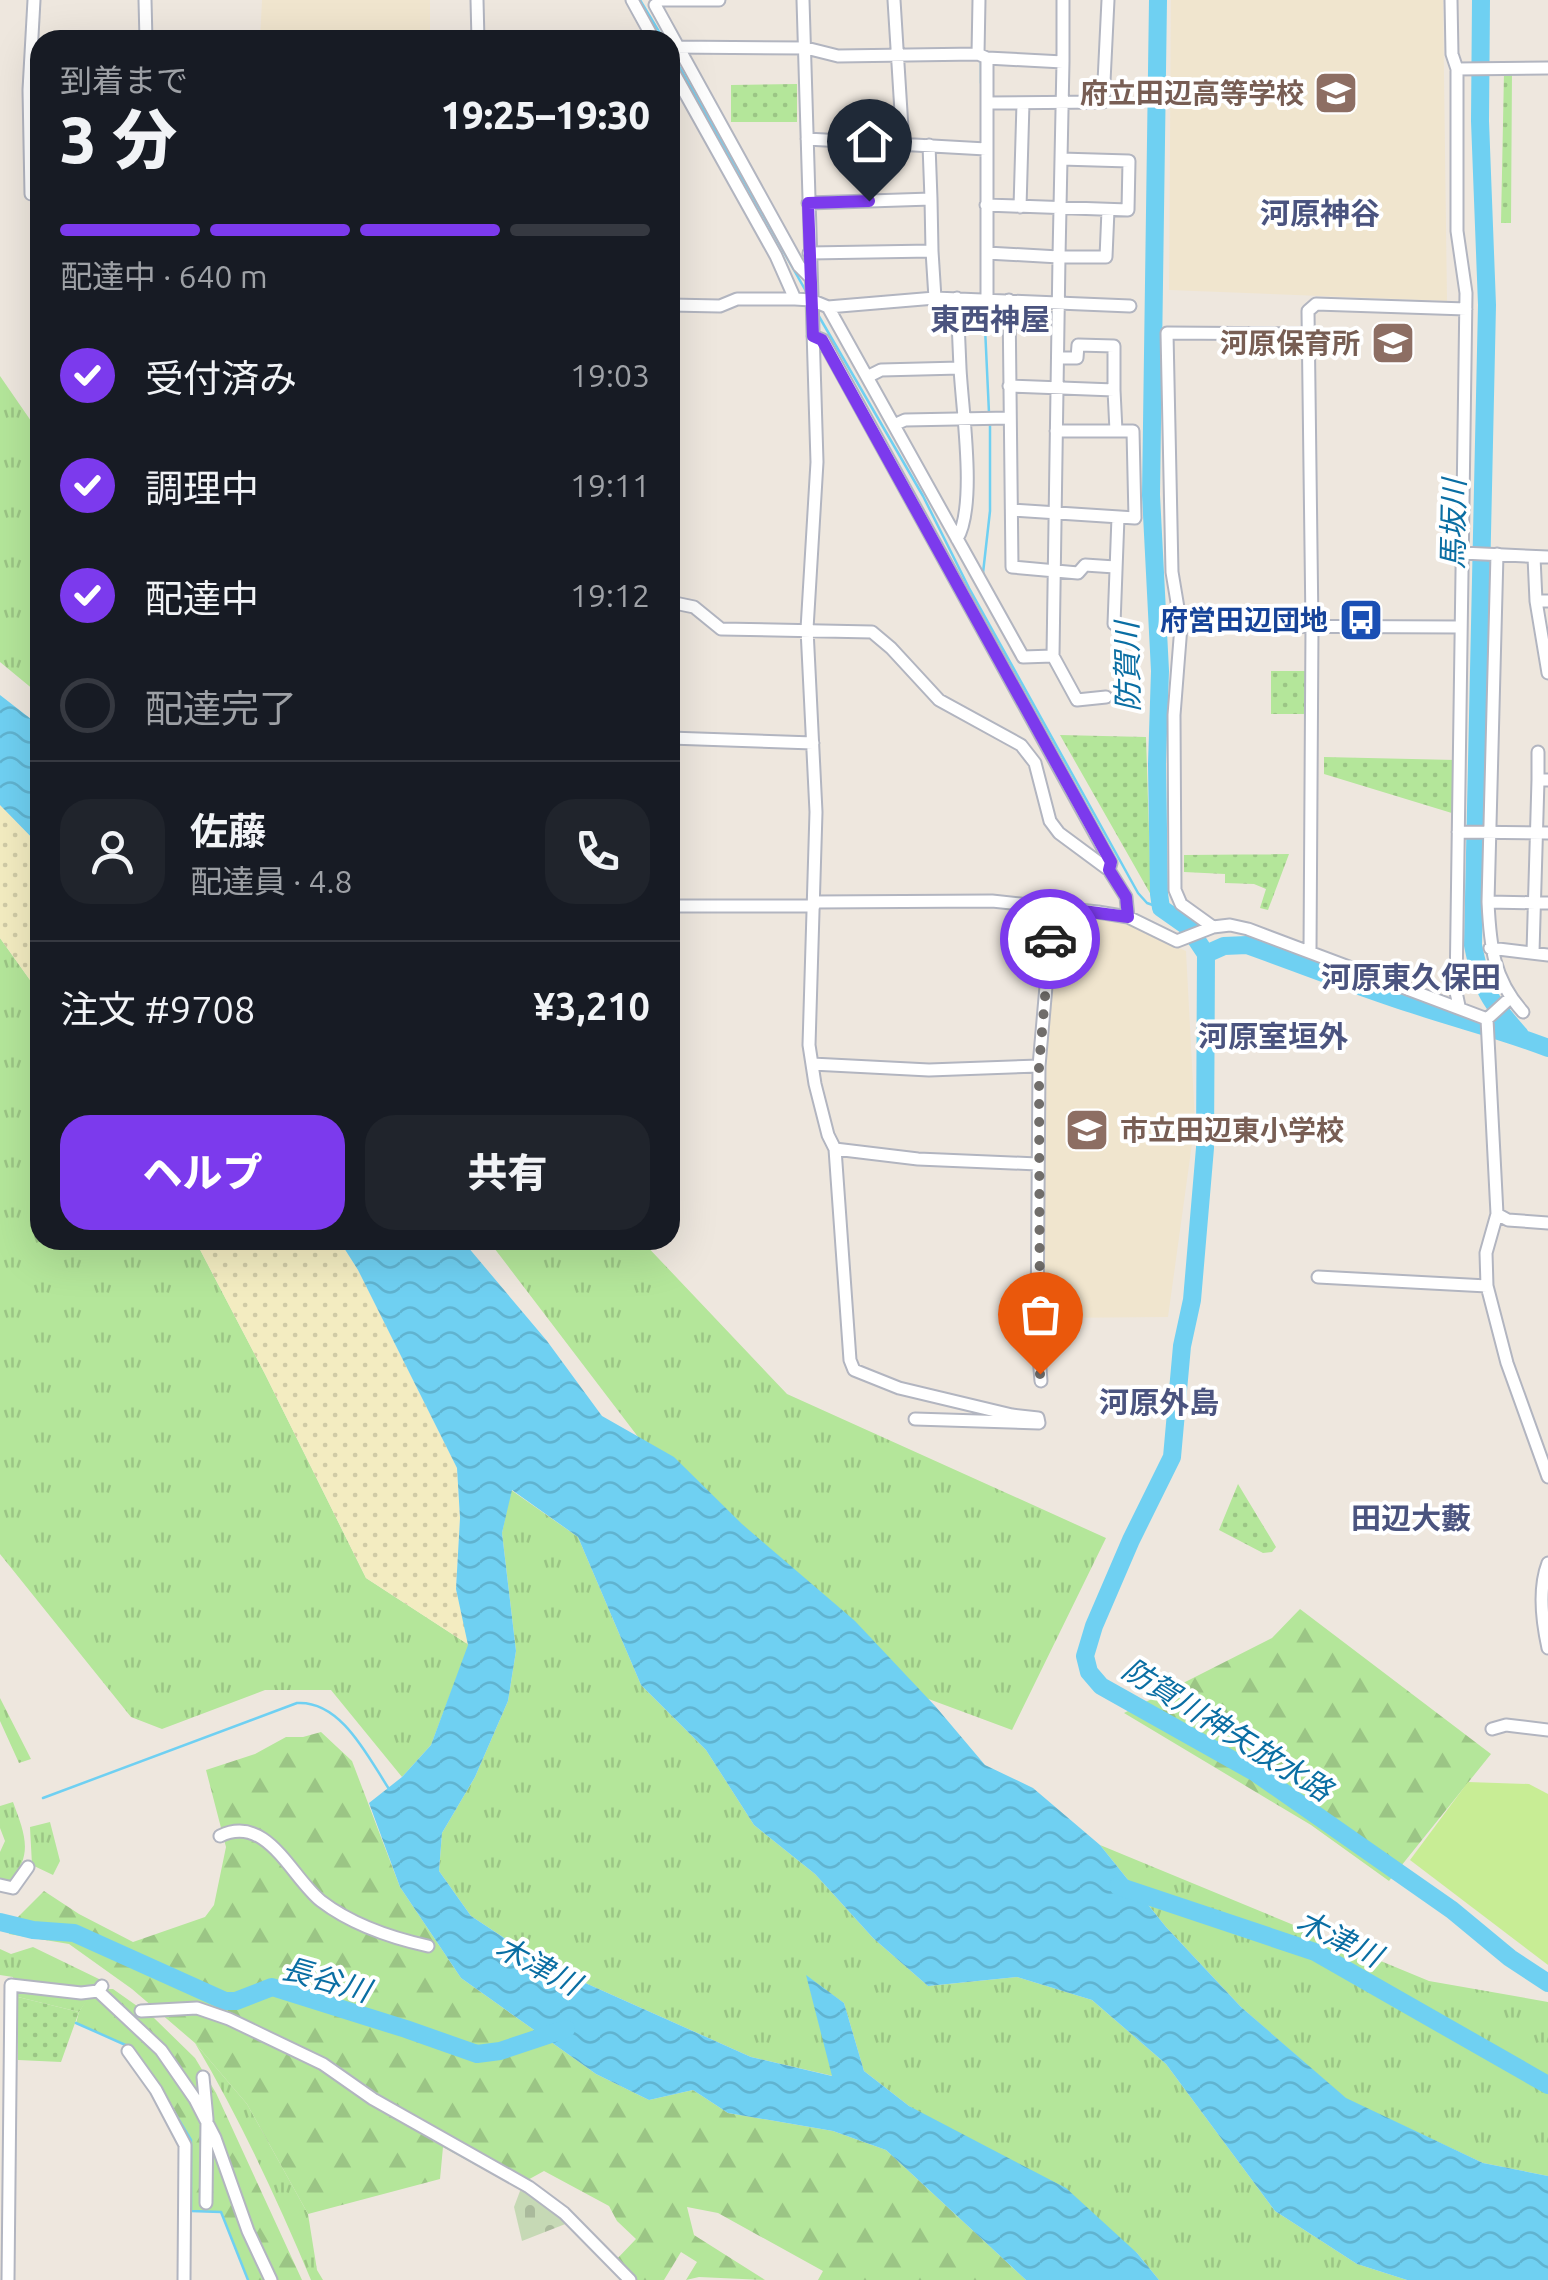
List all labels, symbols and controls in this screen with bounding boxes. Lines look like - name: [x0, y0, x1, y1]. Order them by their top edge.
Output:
- text: 到着まで: [60, 62, 188, 98]
- school or university icon: 府立田辺高等学校: [1313, 70, 1359, 116]
- place label: 府立田辺高等学校: [1080, 77, 1304, 108]
- text: 19:25–19:30: [441, 94, 650, 136]
- pin: [827, 99, 912, 202]
- text: 3 分: [60, 102, 177, 175]
- icon: home: [842, 114, 897, 169]
- district label: 河原神谷: [1260, 196, 1380, 230]
- text: 配達中 · 640 m: [60, 258, 268, 294]
- district label: 東西神屋: [930, 302, 1050, 336]
- school or university icon: 河原保育所: [1370, 320, 1416, 366]
- place label: 河原保育所: [1220, 327, 1360, 358]
- icon: check: [60, 348, 115, 403]
- text: 受付済み: [145, 357, 297, 399]
- text: 19:03: [570, 357, 650, 393]
- icon: check: [60, 458, 115, 513]
- text: 調理中: [145, 467, 259, 509]
- text: 19:11: [570, 467, 650, 503]
- water label: 馬坂川: [1435, 476, 1471, 569]
- icon: check: [60, 568, 115, 623]
- text: 配達中: [145, 577, 259, 619]
- text: 19:12: [570, 577, 650, 613]
- bus stop icon: 府営田辺団地: [1338, 597, 1384, 643]
- place label: 府営田辺団地: [1160, 604, 1328, 635]
- water label: 防賀川: [1109, 619, 1145, 712]
- text: 配達完了: [145, 687, 297, 729]
- button: person: [60, 799, 165, 904]
- button: phone: [545, 799, 650, 904]
- text: 佐藤: [190, 810, 266, 852]
- text: 配達員 · 4.8: [190, 863, 353, 899]
- courier: [1000, 889, 1100, 989]
- icon: car: [1023, 912, 1078, 967]
- district label: 河原東久保田: [1321, 960, 1501, 994]
- text: ¥3,210: [533, 985, 650, 1027]
- text: 注文 #9708: [60, 988, 255, 1030]
- district label: 河原室垣外: [1198, 1019, 1348, 1053]
- school or university icon: 市立田辺東小学校: [1064, 1107, 1110, 1153]
- place label: 市立田辺東小学校: [1120, 1114, 1344, 1145]
- button: ヘルプ: [60, 1115, 345, 1230]
- button: 共有: [365, 1115, 650, 1230]
- pin: [998, 1272, 1083, 1375]
- icon: bag: [1013, 1287, 1068, 1342]
- district label: 河原外島: [1099, 1385, 1219, 1419]
- district label: 田辺大藪: [1351, 1501, 1471, 1535]
- water label: 防賀川神矢放水路: [1117, 1651, 1341, 1809]
- water label: 木津川: [1292, 1903, 1390, 1974]
- water label: 木津川: [491, 1929, 589, 2003]
- water label: 長谷川: [278, 1950, 377, 2009]

